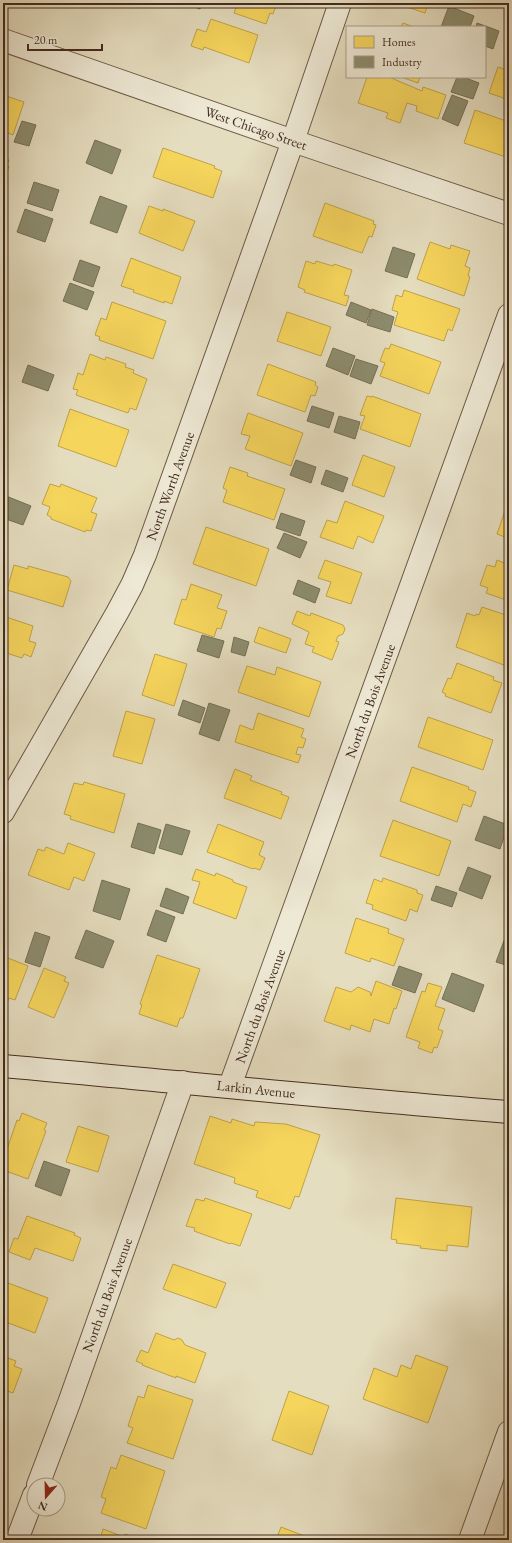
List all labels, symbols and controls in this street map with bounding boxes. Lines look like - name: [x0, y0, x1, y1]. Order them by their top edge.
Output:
- scale bar: [28, 26, 102, 52]
- legend: [346, 26, 486, 78]
- text: 20 m: [34, 32, 58, 48]
- text: Homes: [382, 34, 416, 50]
- text: Industry: [382, 54, 422, 70]
- street label: West Chicago Street: [203, 102, 310, 154]
- street label: North Worth Avenue: [142, 429, 198, 543]
- street label: North du Bois Avenue: [341, 641, 399, 761]
- street label: North du Bois Avenue: [231, 946, 289, 1066]
- street label: Larkin Avenue: [216, 1076, 297, 1102]
- street label: North du Bois Avenue: [78, 1235, 136, 1355]
- north arrow: [26, 1477, 66, 1517]
- text: N: [36, 1498, 49, 1514]

